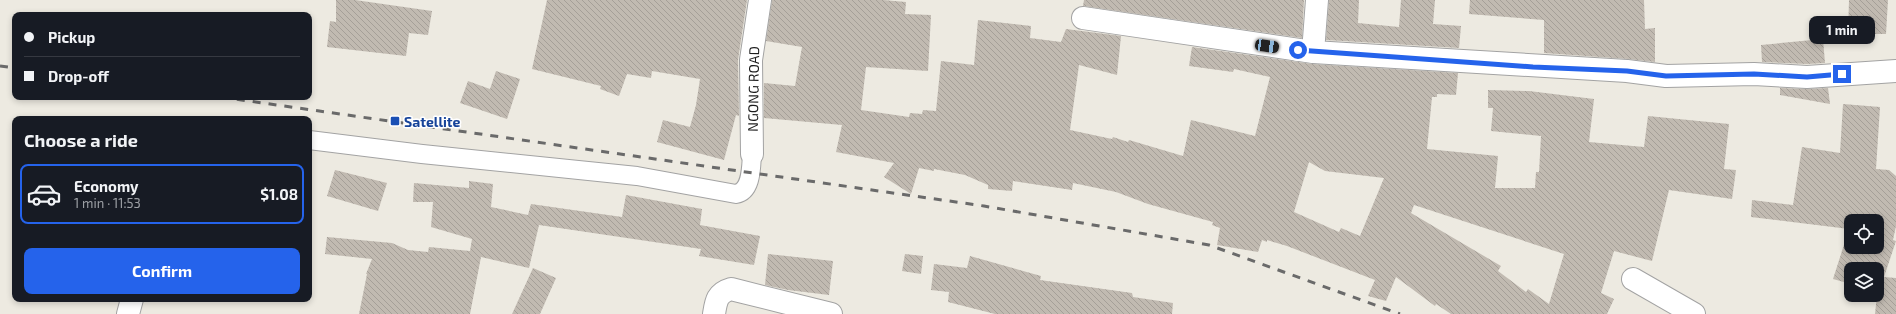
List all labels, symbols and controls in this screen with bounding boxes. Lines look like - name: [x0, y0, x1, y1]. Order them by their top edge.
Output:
- callout: 1 min: [1809, 16, 1875, 44]
- text: 1 min: [1826, 22, 1858, 38]
- text: Pickup: [48, 28, 95, 46]
- car: [1254, 38, 1280, 54]
- route start: [1289, 41, 1307, 59]
- street label: NGONG ROAD: [744, 46, 762, 132]
- route end: [1833, 65, 1851, 83]
- text: Drop-off: [48, 67, 109, 85]
- place label: Satellite: [404, 113, 461, 130]
- marker: Satellite: [389, 115, 401, 127]
- text: Choose a ride: [24, 129, 138, 151]
- icon: car: [26, 176, 62, 212]
- text: Economy: [74, 177, 139, 195]
- text: $1.08: [260, 185, 298, 203]
- text: 1 min · 11:53: [74, 195, 141, 211]
- map controls: [1844, 214, 1884, 302]
- button: locate: [1844, 214, 1884, 254]
- button: Confirm: [24, 248, 300, 294]
- button: layers: [1844, 262, 1884, 302]

